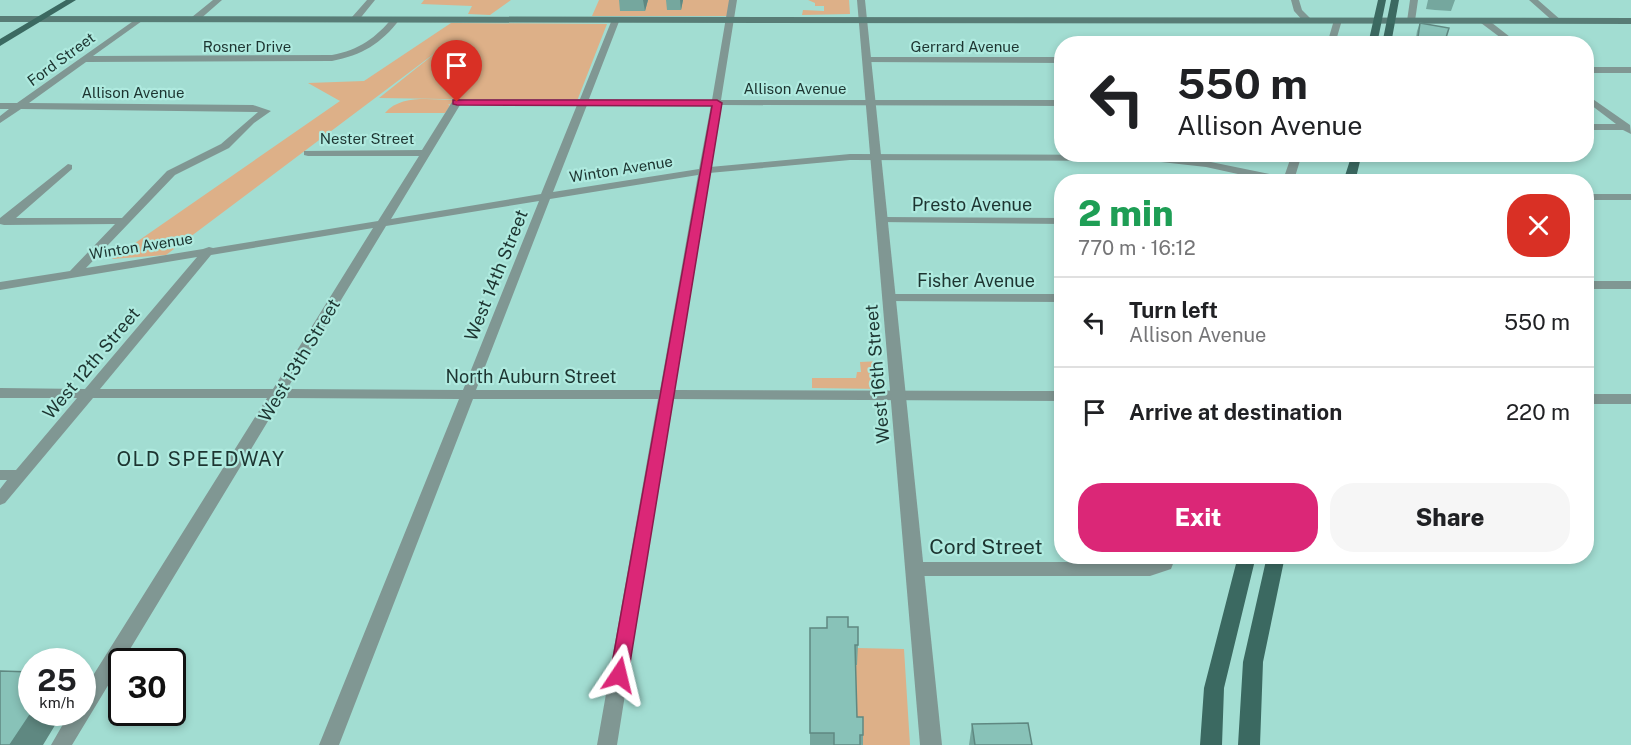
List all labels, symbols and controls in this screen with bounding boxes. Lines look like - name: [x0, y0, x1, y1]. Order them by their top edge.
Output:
- street label: Ford Street: [24, 29, 98, 89]
- street label: Rosner Drive: [203, 38, 291, 55]
- street label: Gerrard Avenue: [910, 38, 1020, 55]
- pin: [431, 40, 482, 102]
- icon: arrive: [440, 49, 473, 82]
- text: 550 m: [1177, 59, 1308, 108]
- icon: left: [1078, 60, 1156, 138]
- street label: Allison Avenue: [743, 80, 847, 97]
- street label: Allison Avenue: [81, 84, 185, 101]
- text: Allison Avenue: [1177, 109, 1362, 141]
- street label: Nester Street: [320, 130, 414, 147]
- street label: Winton Avenue: [568, 152, 674, 186]
- text: 2 min: [1078, 192, 1174, 234]
- street label: Presto Avenue: [912, 194, 1032, 215]
- button: close: [1507, 194, 1570, 257]
- street label: West 14th Street: [460, 206, 532, 344]
- street label: Winton Avenue: [88, 229, 194, 263]
- text: 770 m · 16:12: [1078, 236, 1196, 260]
- street label: Fisher Avenue: [917, 270, 1035, 291]
- street label: West 13th Street: [254, 295, 344, 425]
- text: Turn left: [1129, 297, 1218, 323]
- street label: West 12th Street: [38, 303, 144, 423]
- street label: West 16th Street: [860, 304, 894, 444]
- icon: left: [1078, 306, 1111, 339]
- text: 550 m: [1504, 309, 1570, 335]
- text: Allison Avenue: [1129, 323, 1266, 347]
- street label: North Auburn Street: [446, 366, 617, 387]
- icon: arrive: [1078, 396, 1111, 429]
- text: Arrive at destination: [1129, 399, 1342, 425]
- text: 220 m: [1506, 399, 1570, 425]
- district label: OLD SPEEDWAY: [116, 447, 286, 471]
- button: Exit: [1078, 483, 1318, 552]
- button: Share: [1330, 483, 1570, 552]
- street label: Cord Street: [929, 534, 1043, 559]
- position arrow: [587, 643, 651, 707]
- speed limit sign: 30: [108, 648, 186, 726]
- text: 25: [37, 662, 77, 698]
- text: km/h: [39, 694, 75, 711]

